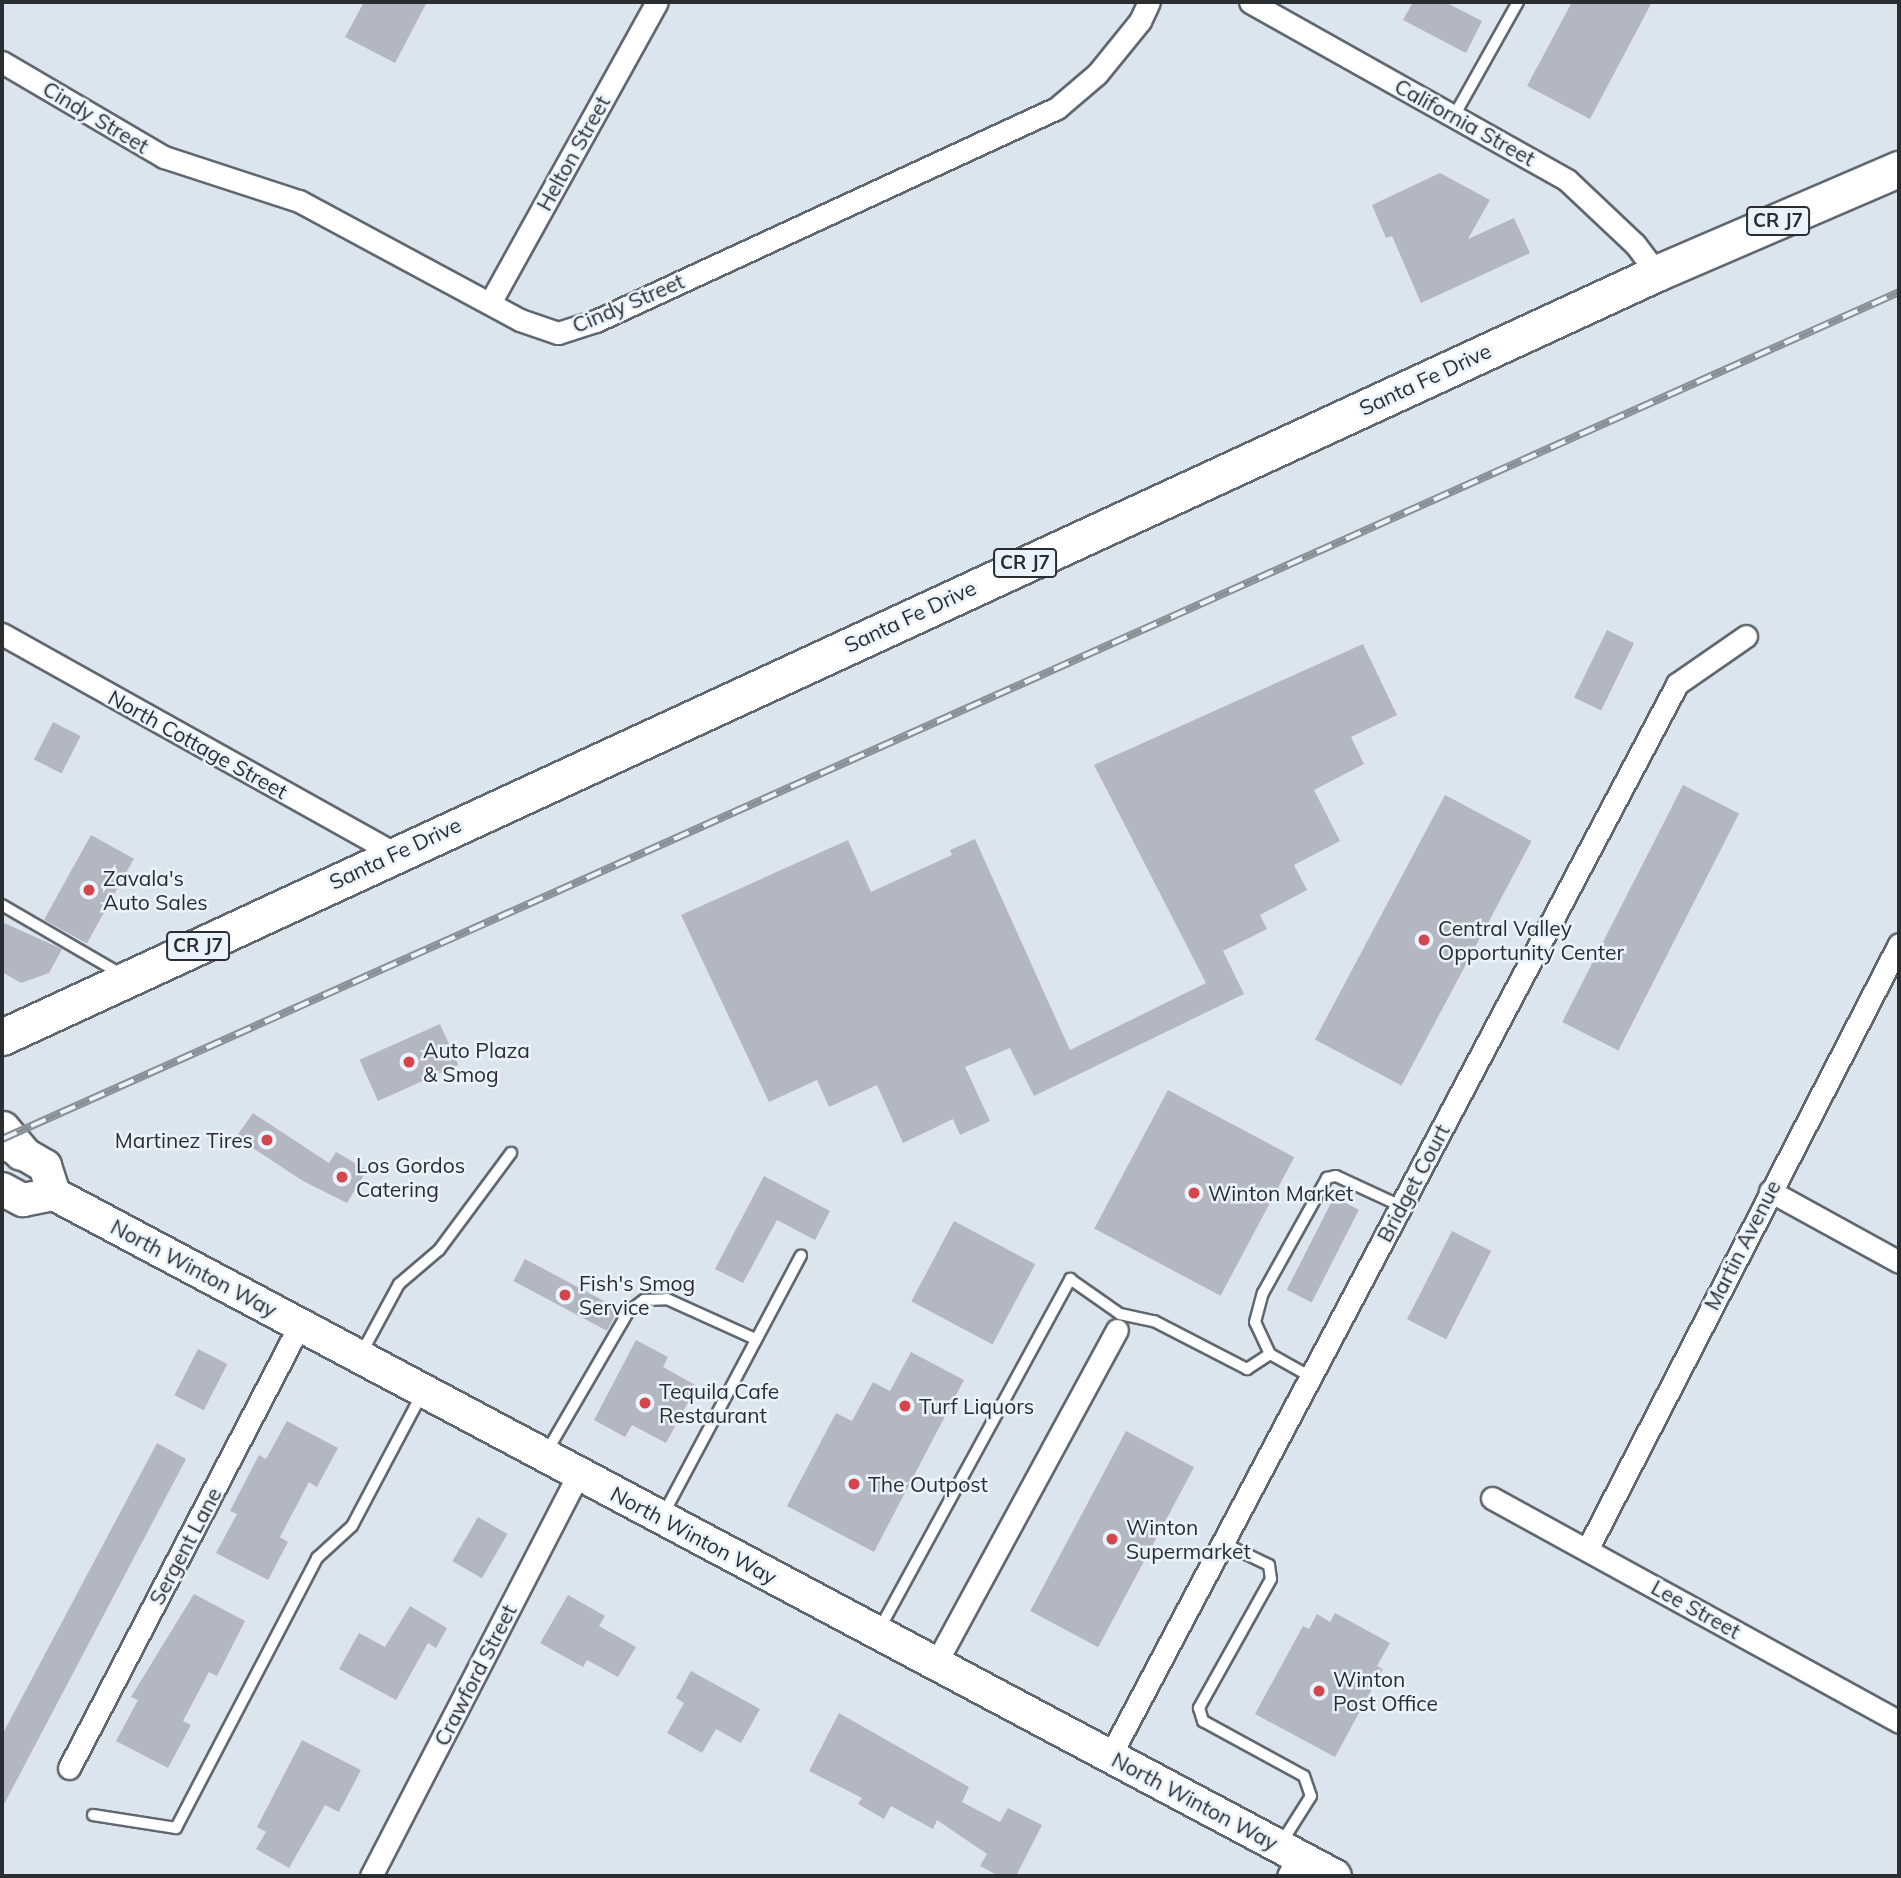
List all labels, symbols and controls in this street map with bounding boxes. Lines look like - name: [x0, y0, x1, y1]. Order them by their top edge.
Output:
- street label: California Street: [1390, 73, 1540, 171]
- street label: Cindy Street: [39, 76, 153, 158]
- street label: Helton Street: [531, 91, 615, 215]
- road number: CR J7: [1745, 206, 1811, 236]
- street label: Cindy Street: [568, 268, 688, 338]
- street label: Santa Fe Drive: [1355, 337, 1495, 421]
- road number: CR J7: [992, 548, 1058, 578]
- street label: Santa Fe Drive: [840, 574, 980, 658]
- street label: North Cottage Street: [104, 684, 292, 804]
- street label: Santa Fe Drive: [325, 811, 465, 895]
- place label: Zavala's Auto Sales: [103, 865, 208, 915]
- marker: Zavala's Auto Sales: [81, 882, 97, 898]
- place label: Central Valley Opportunity Center: [1438, 915, 1624, 965]
- road number: CR J7: [165, 930, 231, 962]
- marker: Central Valley Opportunity Center: [1416, 932, 1432, 948]
- place label: Auto Plaza & Smog: [423, 1037, 530, 1087]
- marker: Auto Plaza & Smog: [401, 1054, 417, 1070]
- street label: Bridget Court: [1371, 1120, 1455, 1246]
- place label: Martinez Tires: [115, 1127, 253, 1153]
- marker: Martinez Tires: [259, 1132, 275, 1148]
- place label: Los Gordos Catering: [356, 1152, 465, 1202]
- marker: Los Gordos Catering: [334, 1169, 350, 1185]
- street label: Martin Avenue: [1699, 1176, 1785, 1314]
- place label: Winton Market: [1208, 1180, 1353, 1206]
- marker: Winton Market: [1186, 1185, 1202, 1201]
- street label: North Winton Way: [107, 1214, 281, 1322]
- place label: Fish's Smog Service: [579, 1270, 695, 1320]
- marker: Fish's Smog Service: [557, 1287, 573, 1303]
- place label: Tequila Cafe Restaurant: [659, 1378, 779, 1428]
- place label: Turf Liquors: [919, 1393, 1034, 1419]
- marker: Tequila Cafe Restaurant: [637, 1395, 653, 1411]
- marker: Turf Liquors: [897, 1398, 913, 1414]
- place label: The Outpost: [868, 1471, 988, 1497]
- marker: The Outpost: [846, 1476, 862, 1492]
- street label: North Winton Way: [607, 1481, 781, 1589]
- street label: Sergent Lane: [144, 1483, 226, 1609]
- place label: Winton Supermarket: [1126, 1514, 1251, 1564]
- marker: Winton Supermarket: [1104, 1531, 1120, 1547]
- street label: Lee Street: [1647, 1574, 1745, 1644]
- street label: Crawford Street: [429, 1600, 521, 1750]
- place label: Winton Post Office: [1333, 1666, 1438, 1716]
- marker: Winton Post Office: [1311, 1683, 1327, 1699]
- street label: North Winton Way: [1108, 1747, 1282, 1855]

